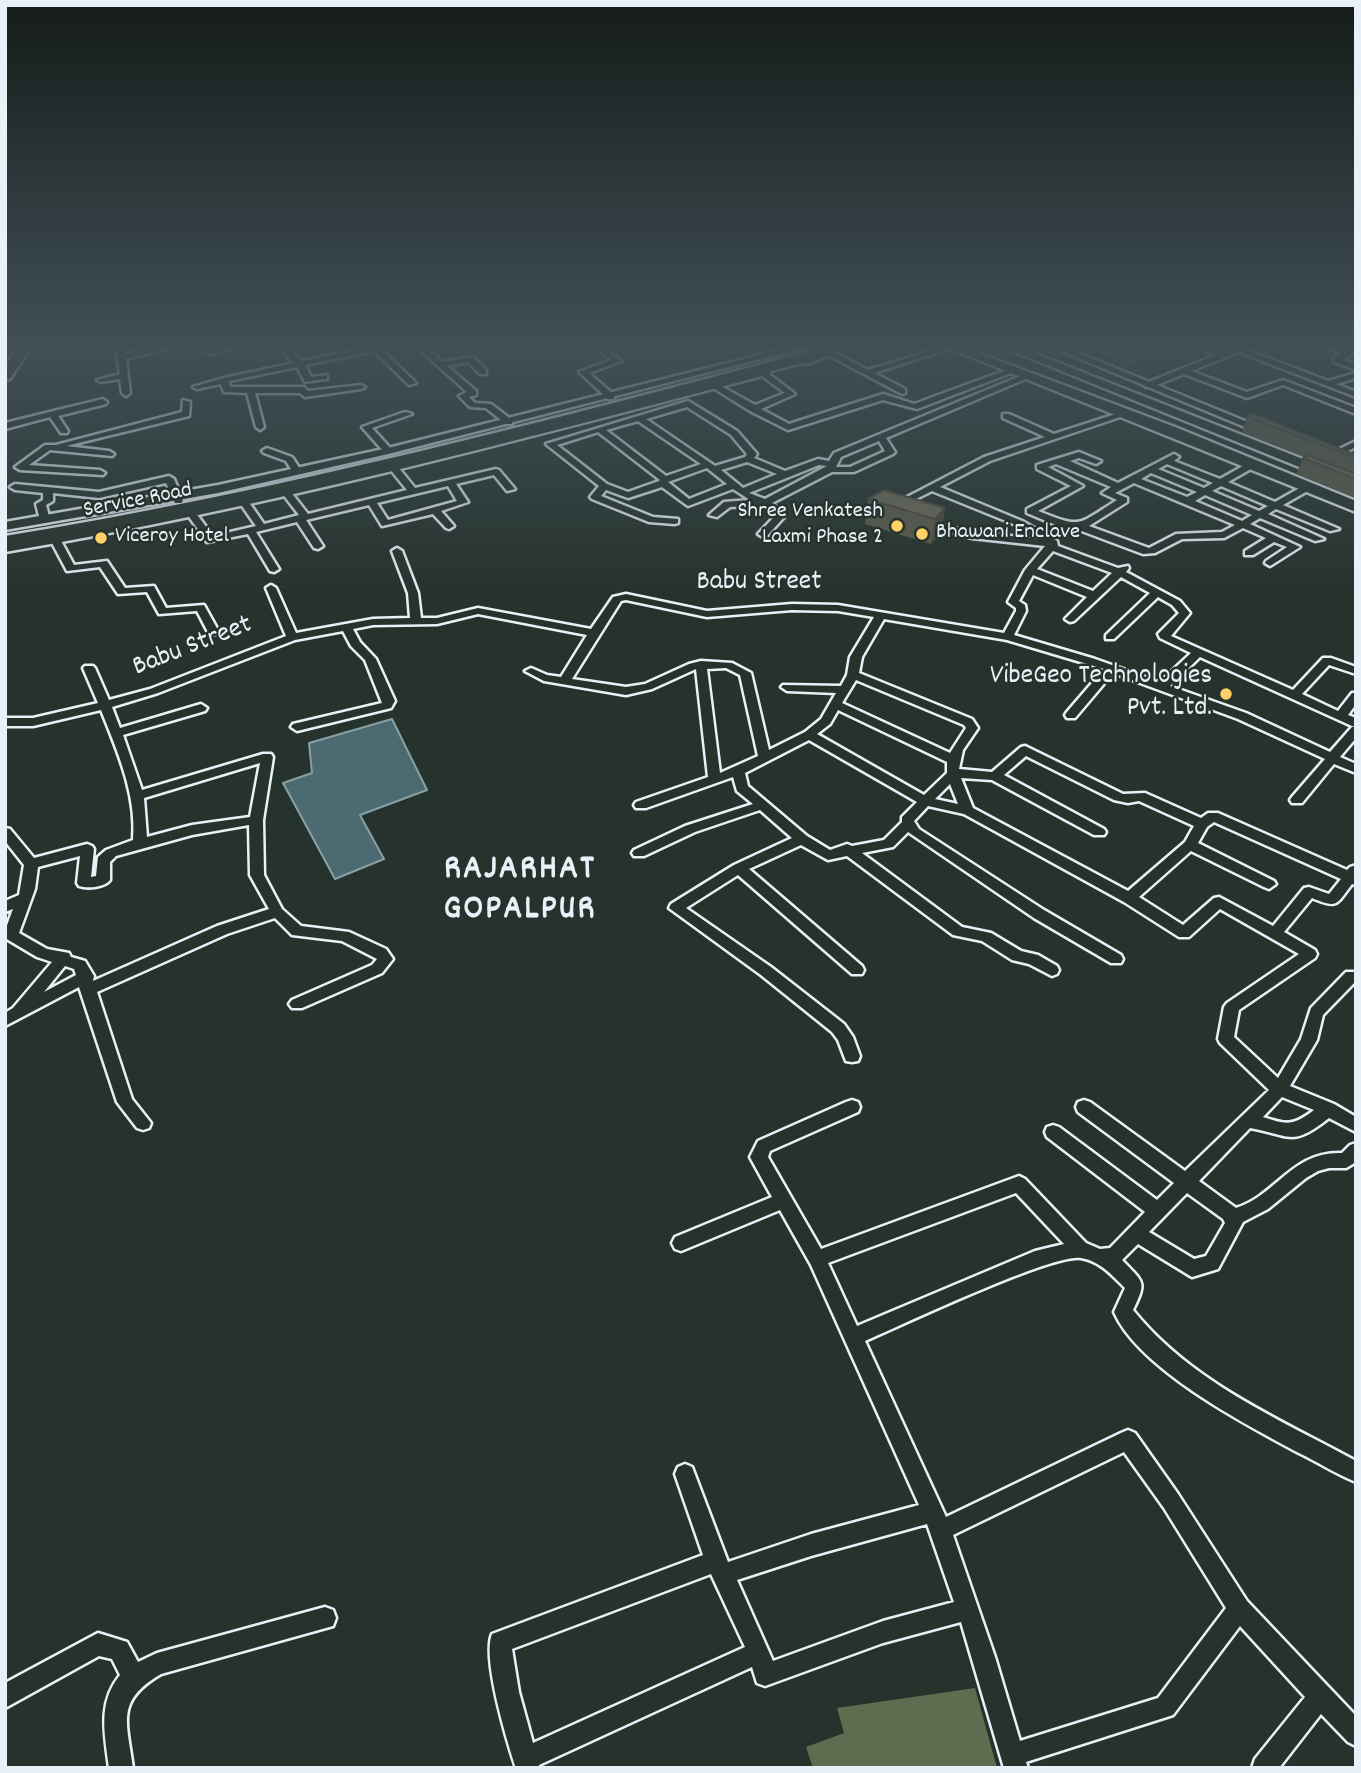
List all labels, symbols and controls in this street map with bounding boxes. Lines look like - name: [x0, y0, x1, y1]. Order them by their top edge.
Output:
- street label: Service Road: [81, 478, 195, 526]
- place label: Shree Venkatesh Laxmi Phase 2: [737, 499, 883, 553]
- marker: Shree Venkatesh Laxmi Phase 2: [889, 518, 905, 534]
- place label: Bhawani Enclave: [936, 520, 1080, 548]
- place label: Viceroy Hotel: [115, 524, 229, 552]
- marker: Bhawani Enclave: [914, 526, 930, 542]
- marker: Viceroy Hotel: [93, 530, 109, 546]
- street label: Babu Street: [696, 567, 822, 601]
- street label: Babu Street: [129, 610, 257, 686]
- place label: VibeGeo Technologies Pvt. Ltd.: [990, 661, 1212, 727]
- marker: VibeGeo Technologies Pvt. Ltd.: [1218, 686, 1234, 702]
- district label: RAJARHAT GOPALPUR: [445, 851, 595, 933]

